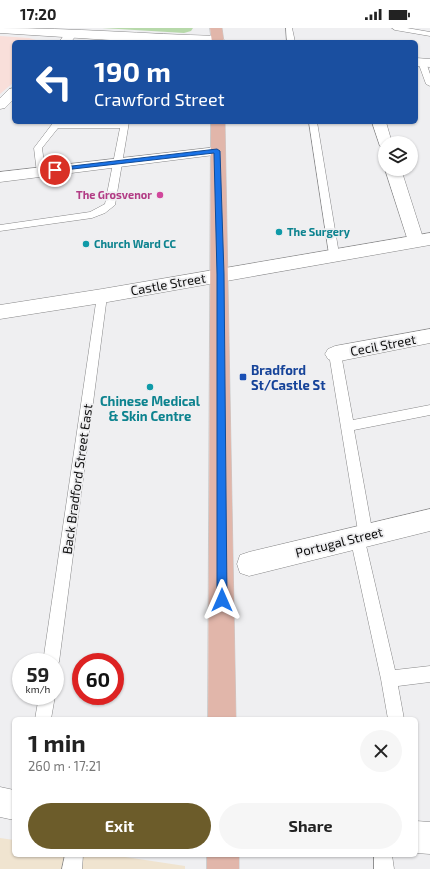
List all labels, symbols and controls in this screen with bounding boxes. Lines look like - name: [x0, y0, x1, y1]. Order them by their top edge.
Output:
- text: 17:20: [20, 5, 56, 23]
- text: 190 m: [94, 54, 171, 88]
- icon: left: [28, 56, 80, 108]
- text: Crawford Street: [94, 88, 225, 110]
- map controls: [378, 136, 418, 176]
- button: layers: [378, 136, 418, 176]
- pin: [38, 153, 72, 187]
- icon: arrive: [44, 159, 66, 181]
- place label: The Grosvenor: [76, 188, 152, 201]
- marker: The Grosvenor: [155, 190, 165, 200]
- place label: The Surgery: [287, 225, 351, 239]
- marker: The Surgery: [274, 227, 284, 237]
- place label: Church Ward CC: [94, 237, 177, 250]
- marker: Church Ward CC: [81, 239, 91, 249]
- street label: Castle Street: [129, 270, 207, 298]
- street label: Cecil Street: [349, 331, 417, 359]
- place label: Bradford St/Castle St: [251, 362, 326, 393]
- marker: Bradford St/Castle St: [238, 372, 248, 382]
- marker: Chinese Medical & Skin Centre: [145, 382, 155, 392]
- place label: Chinese Medical & Skin Centre: [100, 393, 201, 424]
- street label: Back Bradford Street East: [59, 403, 95, 555]
- street label: Portugal Street: [294, 523, 384, 561]
- position arrow: [201, 579, 243, 621]
- speed limit sign: 60: [72, 653, 124, 705]
- text: 59: [27, 662, 49, 686]
- text: km/h: [26, 683, 50, 695]
- text: 1 min: [28, 728, 86, 757]
- button: close: [360, 730, 402, 772]
- text: 260 m · 17:21: [28, 758, 101, 774]
- button: Exit: [28, 803, 211, 849]
- button: Share: [219, 803, 402, 849]

